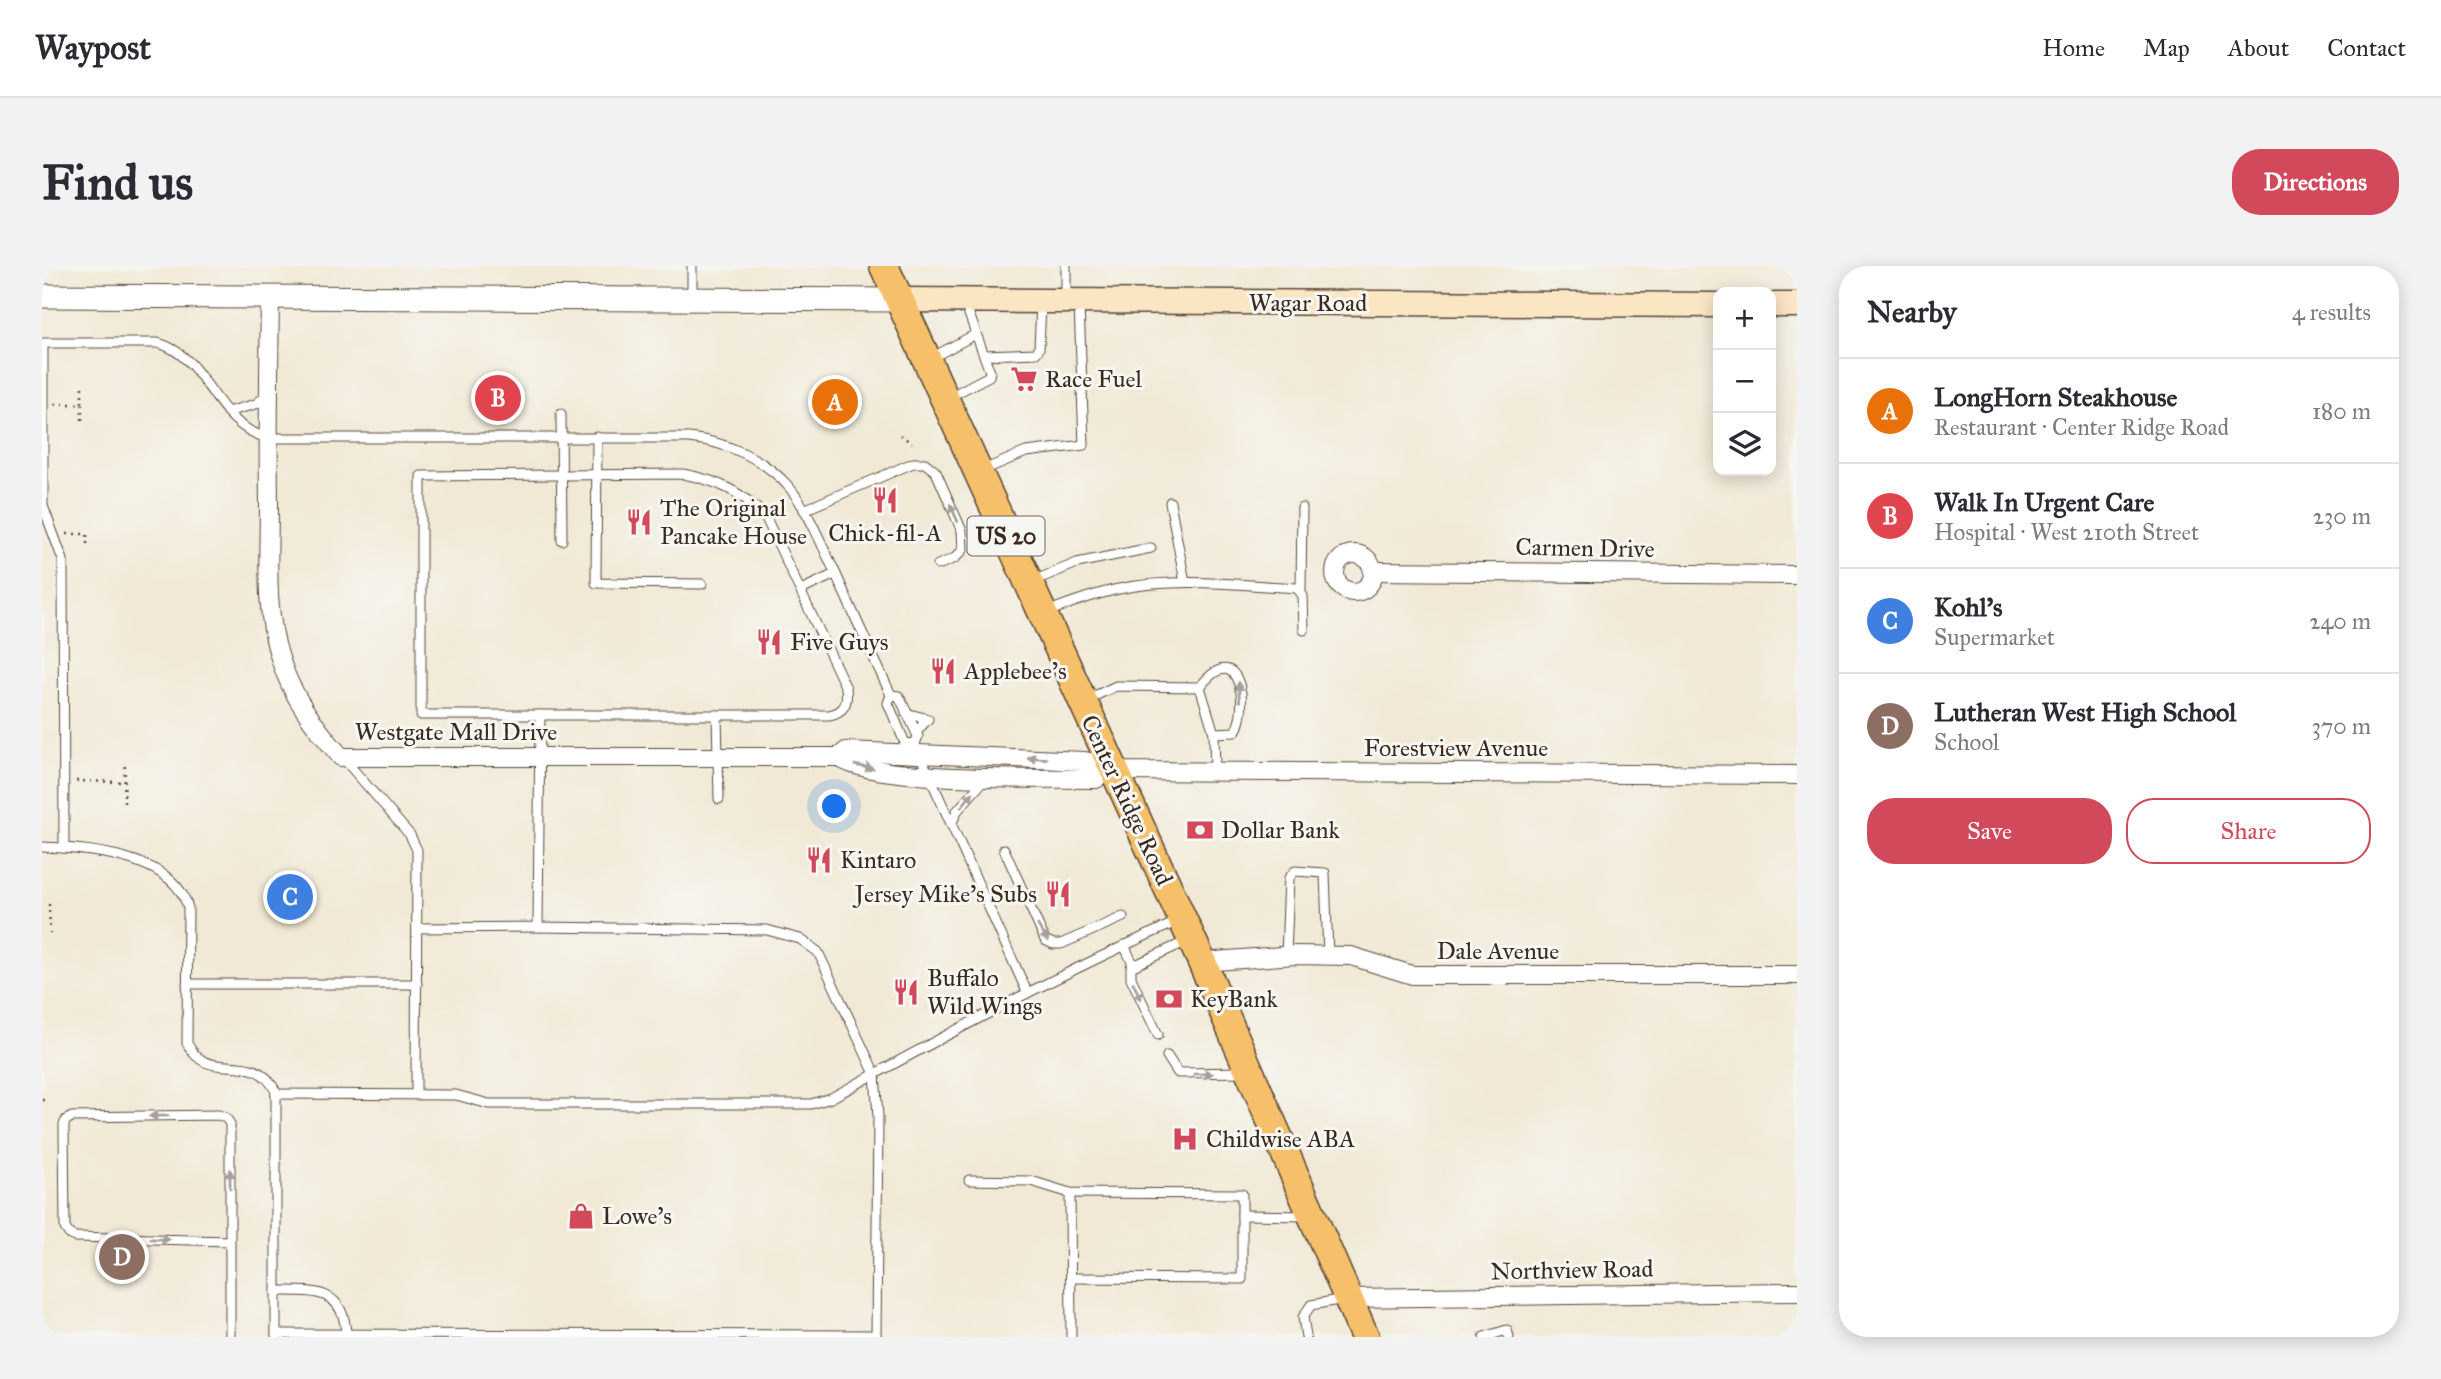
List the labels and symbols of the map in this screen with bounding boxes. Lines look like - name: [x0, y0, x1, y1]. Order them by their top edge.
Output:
- street label: Wagar Road: [1249, 288, 1367, 318]
- supermarket icon: Race Fuel: [1009, 364, 1039, 394]
- place label: Race Fuel: [1045, 364, 1143, 394]
- pin: B: [475, 372, 521, 424]
- pin: A: [812, 376, 858, 428]
- restaurant icon: Chick-fil-A: [870, 485, 900, 515]
- place label: The Original Pancake House: [660, 493, 807, 551]
- one-way arrow: [948, 503, 960, 523]
- restaurant icon: The Original Pancake House: [624, 507, 654, 537]
- road number: US 20: [968, 516, 1044, 556]
- place label: Chick-fil-A: [828, 518, 942, 548]
- street label: Carmen Drive: [1515, 532, 1655, 564]
- restaurant icon: Five Guys: [754, 627, 784, 657]
- place label: Five Guys: [790, 627, 889, 657]
- restaurant icon: Applebee's: [928, 656, 958, 686]
- place label: Applebee's: [963, 656, 1067, 686]
- one-way arrow: [1234, 681, 1245, 703]
- street label: Center Ridge Road: [1074, 710, 1180, 890]
- street label: Westgate Mall Drive: [355, 717, 557, 747]
- street label: Forestview Avenue: [1364, 733, 1548, 763]
- one-way arrow: [1026, 752, 1048, 763]
- one-way arrow: [853, 762, 875, 773]
- your location: [817, 789, 851, 823]
- one-way arrow: [959, 791, 974, 809]
- bank icon: Dollar Bank: [1185, 815, 1215, 845]
- place label: Dollar Bank: [1221, 815, 1340, 845]
- restaurant icon: Kintaro: [804, 845, 834, 875]
- place label: Kintaro: [840, 845, 916, 875]
- pin: C: [267, 871, 313, 923]
- place label: Jersey Mike's Subs: [852, 879, 1037, 909]
- restaurant icon: Jersey Mike's Subs: [1043, 879, 1073, 909]
- one-way arrow: [1036, 923, 1050, 942]
- street label: Dale Avenue: [1437, 936, 1559, 966]
- place label: Buffalo Wild Wings: [927, 963, 1042, 1021]
- restaurant icon: Buffalo Wild Wings: [891, 977, 921, 1007]
- one-way arrow: [1132, 980, 1143, 1001]
- bank icon: KeyBank: [1154, 984, 1184, 1014]
- place label: KeyBank: [1190, 984, 1278, 1014]
- one-way arrow: [1193, 1068, 1215, 1080]
- one-way arrow: [147, 1110, 169, 1122]
- hospital icon: Childwise ABA: [1170, 1124, 1200, 1154]
- place label: Childwise ABA: [1206, 1124, 1355, 1154]
- one-way arrow: [224, 1168, 236, 1190]
- shop icon: Lowe's: [566, 1201, 596, 1231]
- place label: Lowe's: [602, 1201, 672, 1231]
- pin: D: [99, 1231, 145, 1283]
- one-way arrow: [149, 1233, 171, 1245]
- street label: Northview Road: [1490, 1254, 1654, 1286]

